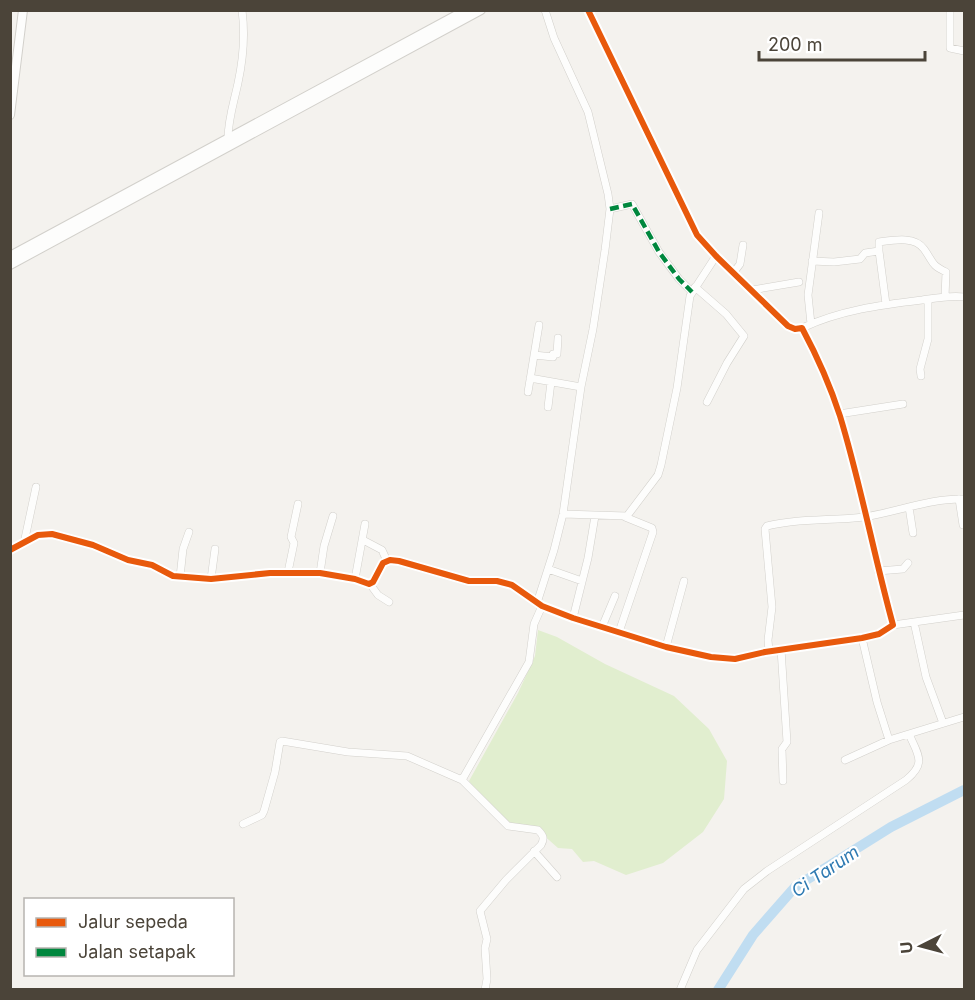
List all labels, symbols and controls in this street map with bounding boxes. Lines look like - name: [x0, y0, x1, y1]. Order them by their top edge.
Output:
- scale bar: [759, 24, 926, 62]
- text: 200 m: [768, 34, 823, 55]
- water label: Ci Tarum: [787, 841, 863, 901]
- legend: [24, 898, 234, 976]
- text: Jalur sepeda: [78, 911, 188, 932]
- north arrow: [891, 916, 951, 976]
- text: Jalan setapak: [78, 941, 196, 962]
- text: U: [896, 941, 917, 954]

